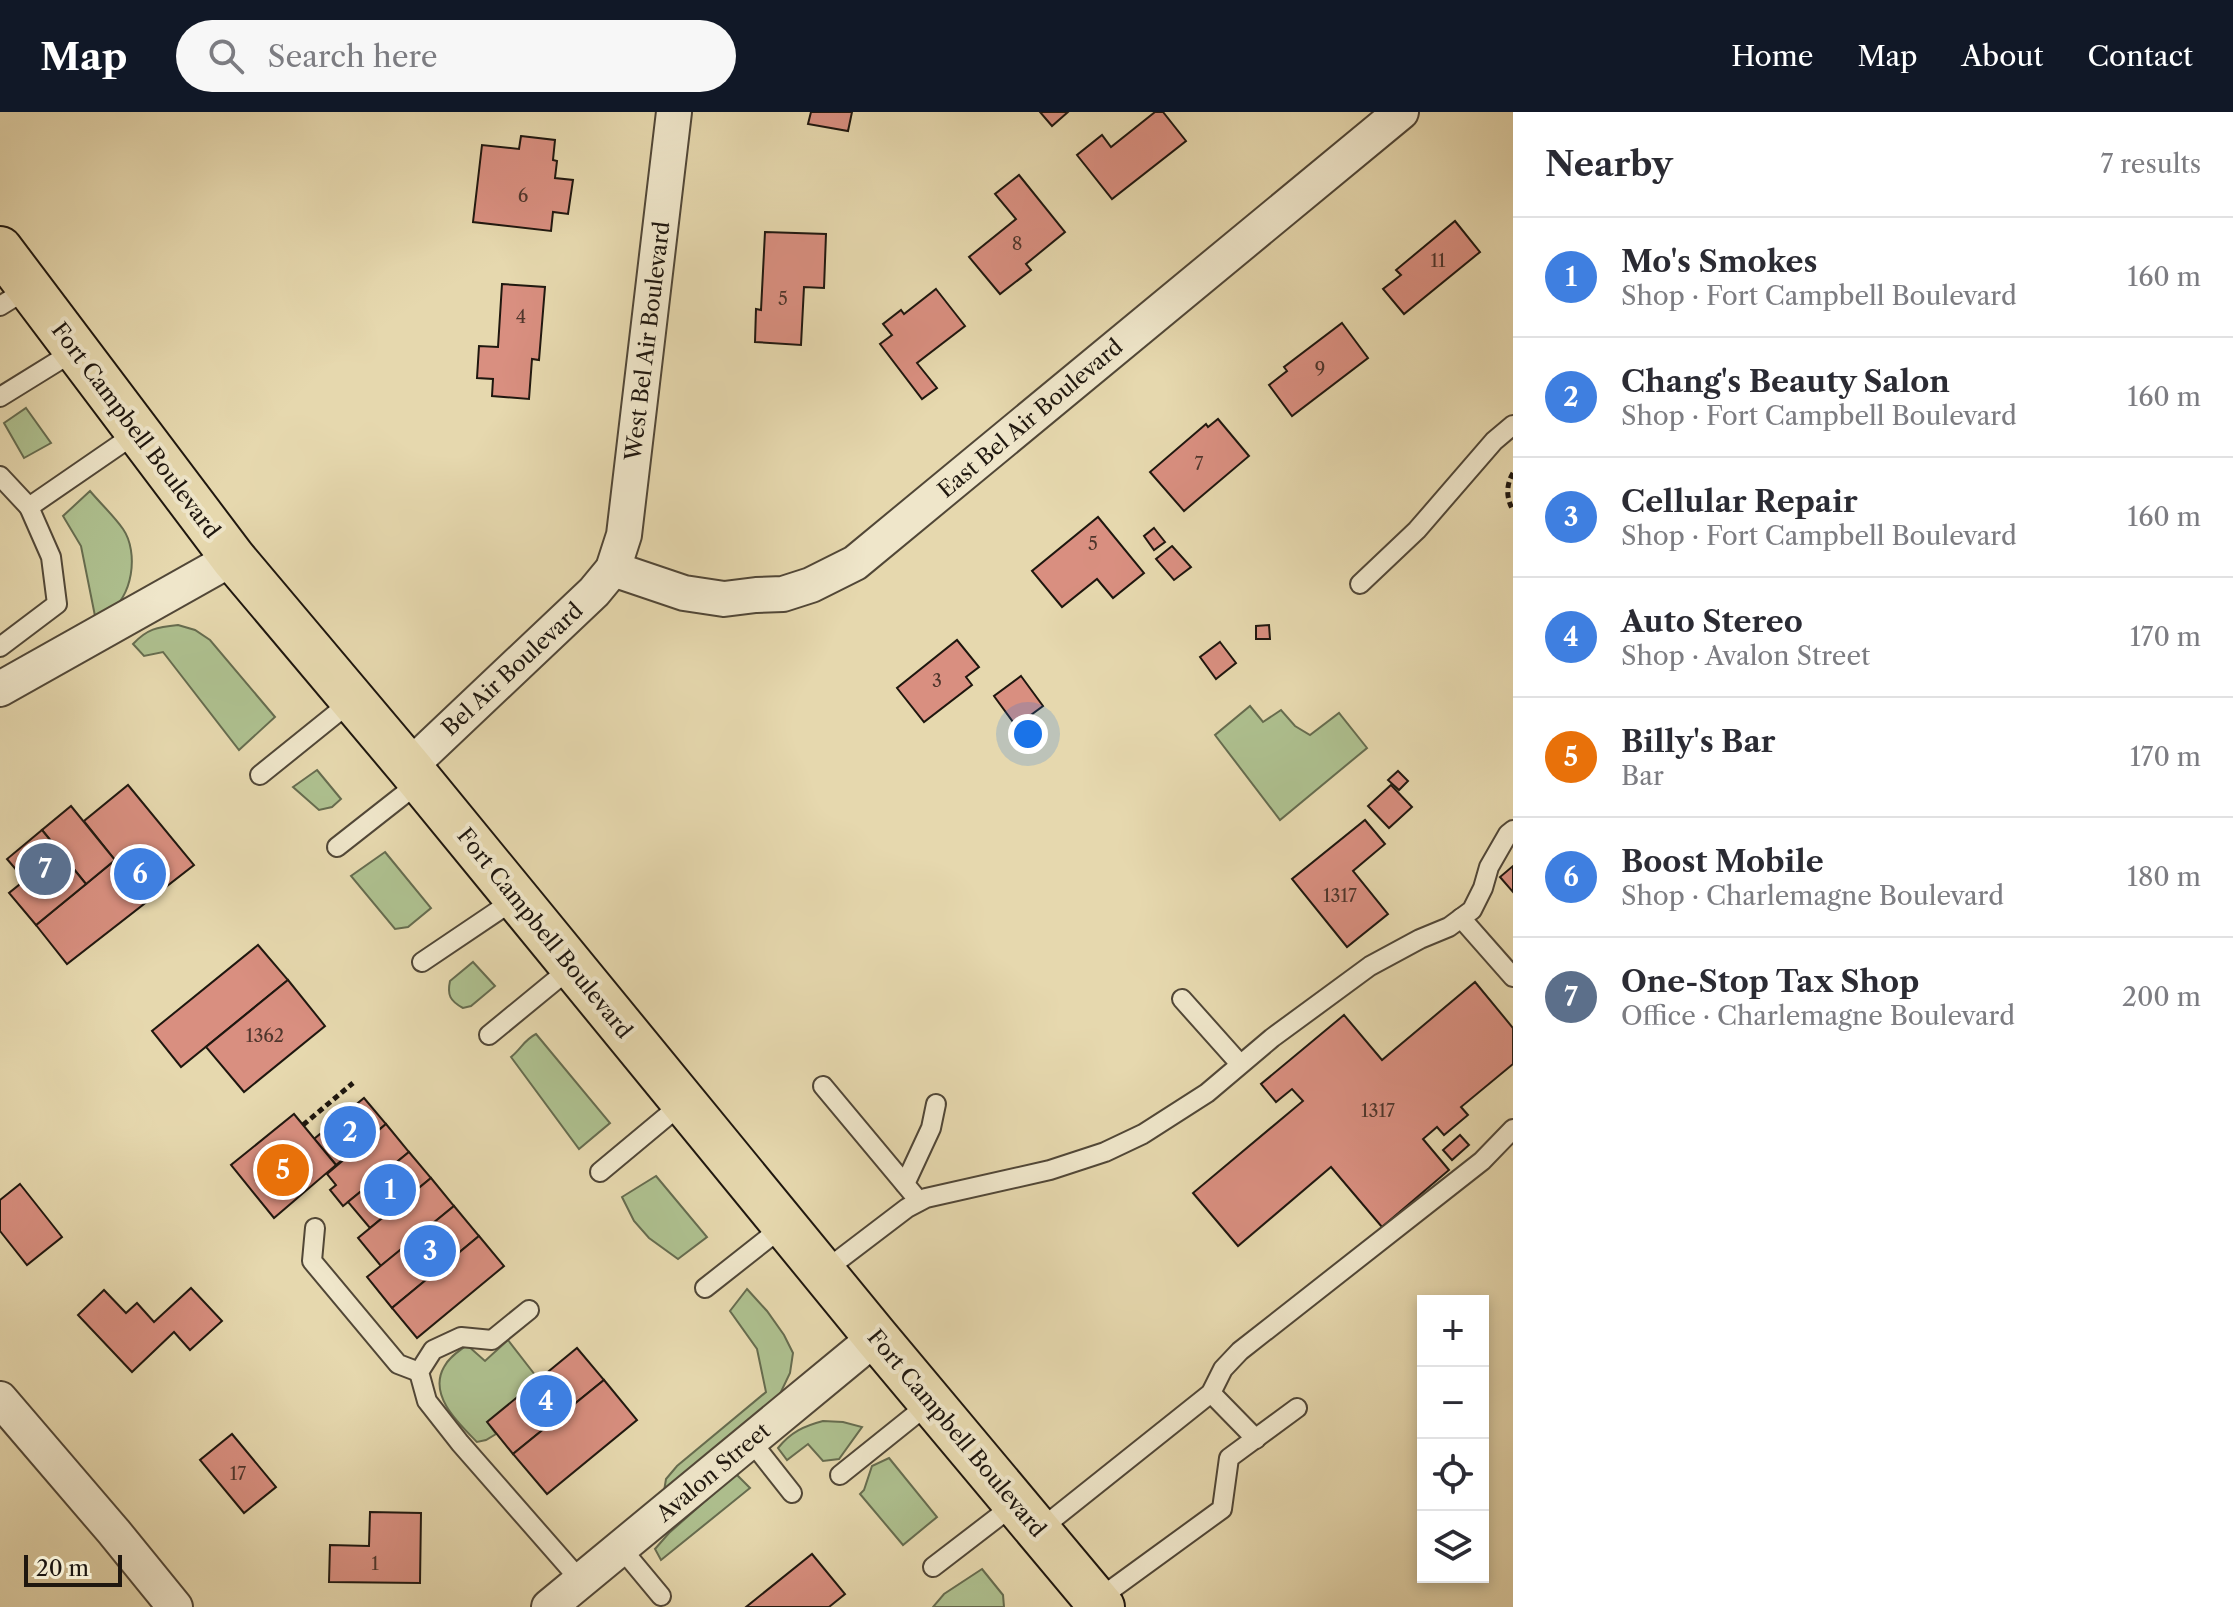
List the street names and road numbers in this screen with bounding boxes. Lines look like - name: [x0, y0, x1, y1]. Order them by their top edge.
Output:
- street label: West Bel Air Boulevard: [619, 220, 676, 463]
- street label: Fort Campbell Boulevard: [46, 317, 226, 543]
- street label: East Bel Air Boulevard: [932, 333, 1128, 504]
- street label: Bel Air Boulevard: [436, 597, 588, 742]
- street label: Fort Campbell Boulevard: [451, 823, 638, 1044]
- street label: Fort Campbell Boulevard: [862, 1324, 1051, 1543]
- street label: Avalon Street: [650, 1417, 776, 1528]

